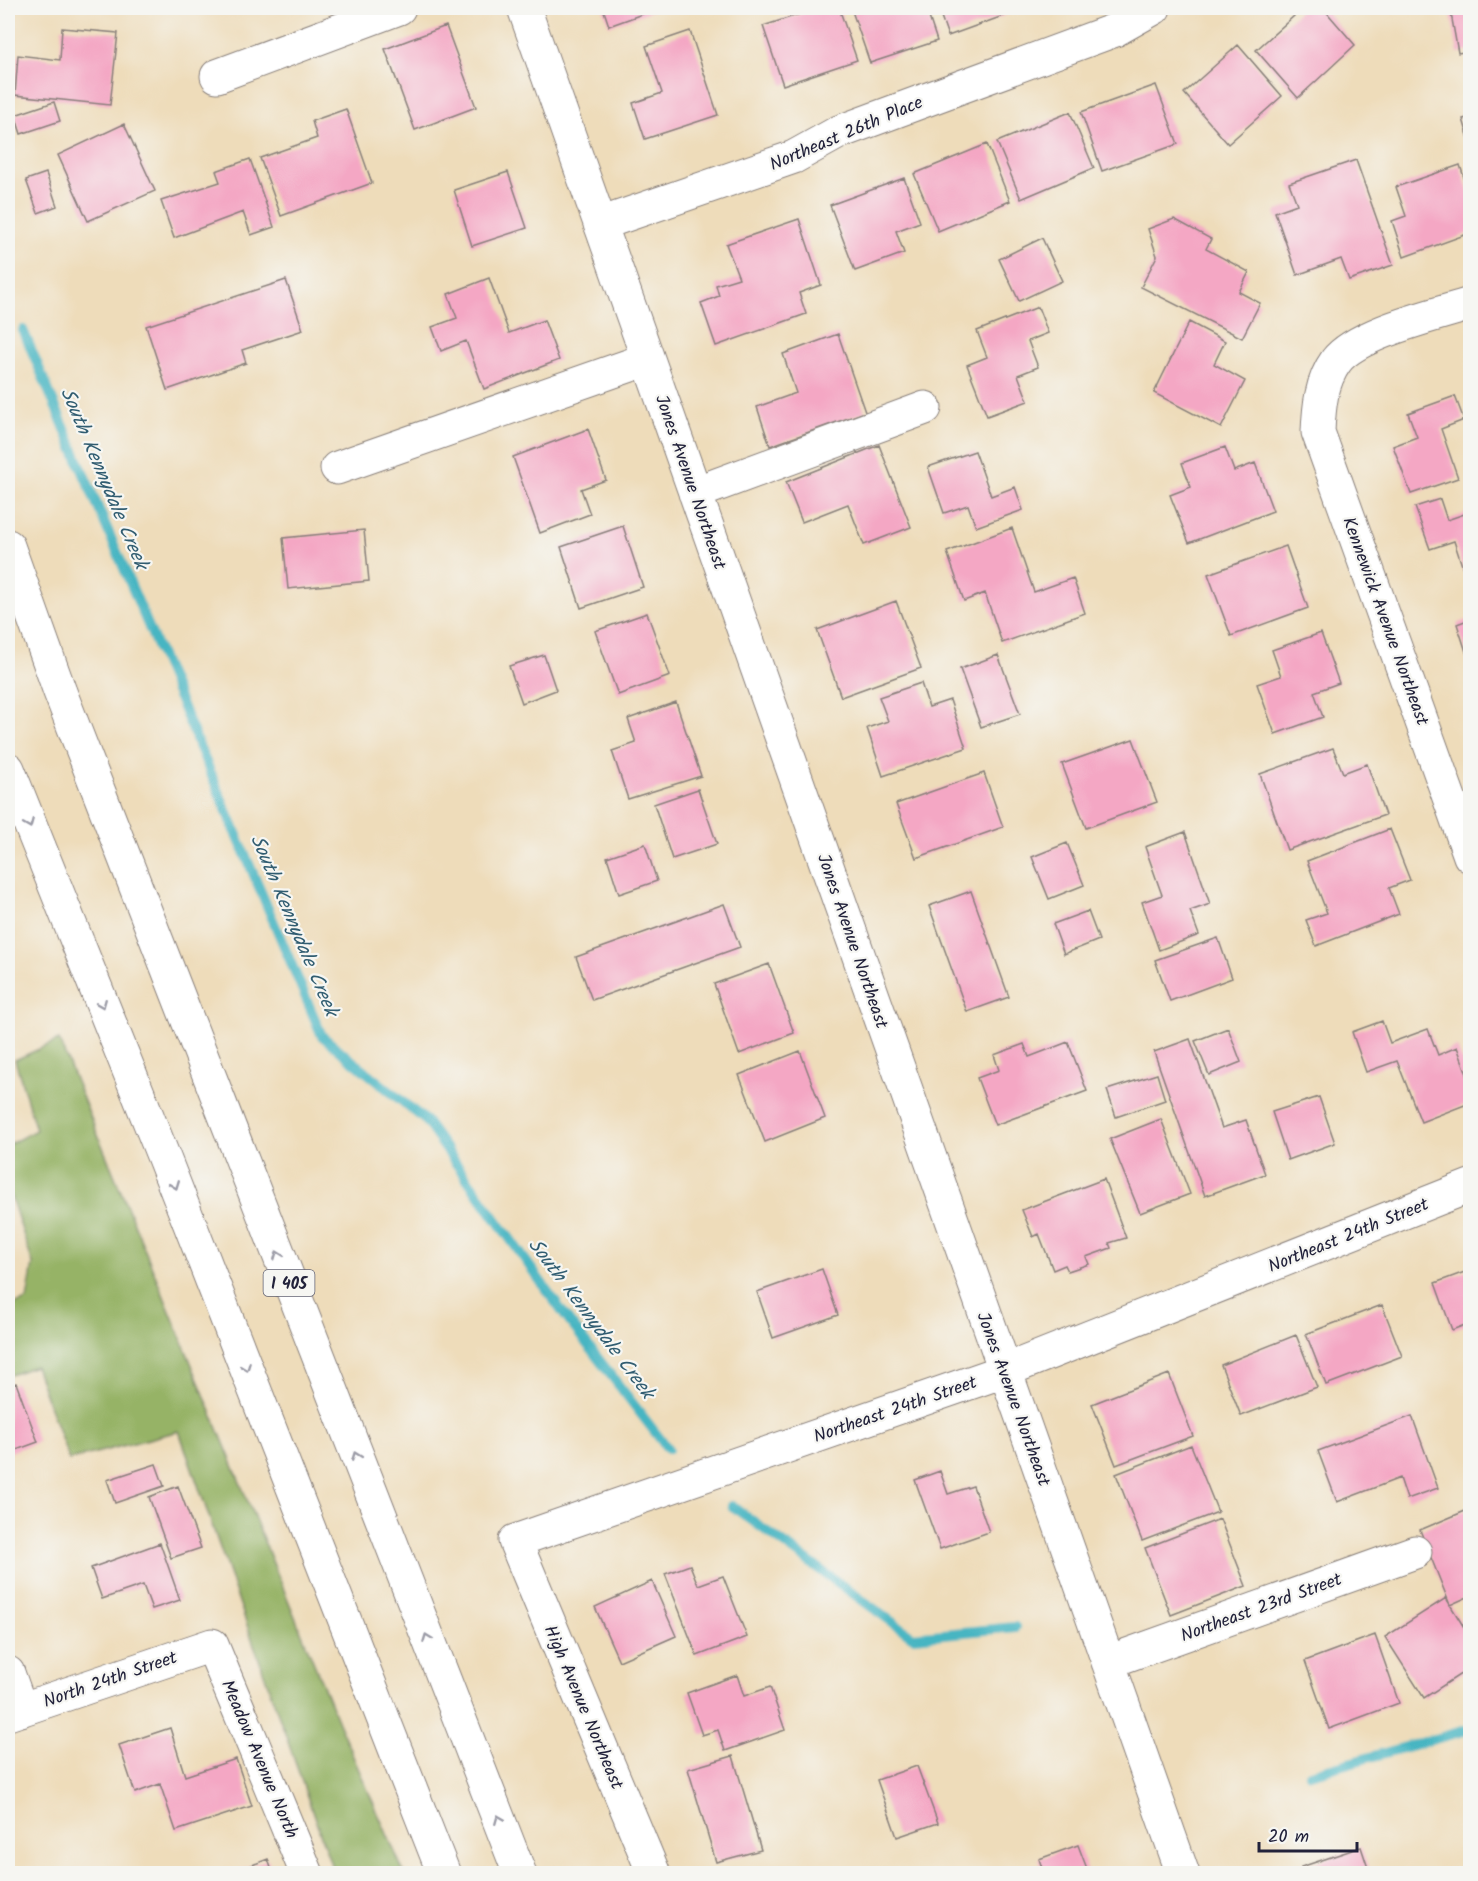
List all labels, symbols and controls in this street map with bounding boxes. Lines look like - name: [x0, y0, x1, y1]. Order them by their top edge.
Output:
- street label: Northeast 26th Place: [765, 89, 928, 180]
- water label: South Kennydale Creek: [50, 383, 157, 577]
- street label: Jones Avenue Northeast: [646, 391, 733, 575]
- street label: Kennewick Avenue Northeast: [1333, 513, 1436, 731]
- one-way arrow: [22, 817, 34, 828]
- water label: South Kennydale Creek: [240, 830, 347, 1024]
- street label: Jones Avenue Northeast: [808, 850, 895, 1034]
- one-way arrow: [95, 998, 107, 1009]
- one-way arrow: [168, 1179, 180, 1190]
- street label: Northeast 24th Street: [1264, 1191, 1434, 1282]
- water label: South Kennydale Creek: [519, 1232, 663, 1409]
- one-way arrow: [273, 1250, 285, 1261]
- road number: I 405: [264, 1270, 314, 1296]
- street label: Jones Avenue Northeast: [968, 1308, 1058, 1492]
- one-way arrow: [239, 1361, 251, 1372]
- street label: Northeast 24th Street: [810, 1369, 982, 1452]
- one-way arrow: [351, 1451, 364, 1462]
- street label: Northeast 23rd Street: [1177, 1565, 1347, 1651]
- street label: High Avenue Northeast: [535, 1621, 631, 1795]
- one-way arrow: [422, 1633, 434, 1644]
- street label: North 24th Street: [40, 1644, 182, 1717]
- street label: Meadow Avenue North: [212, 1676, 305, 1844]
- one-way arrow: [494, 1814, 506, 1825]
- scale bar: [1259, 1815, 1356, 1853]
- text: 20 m: [1268, 1823, 1309, 1852]

